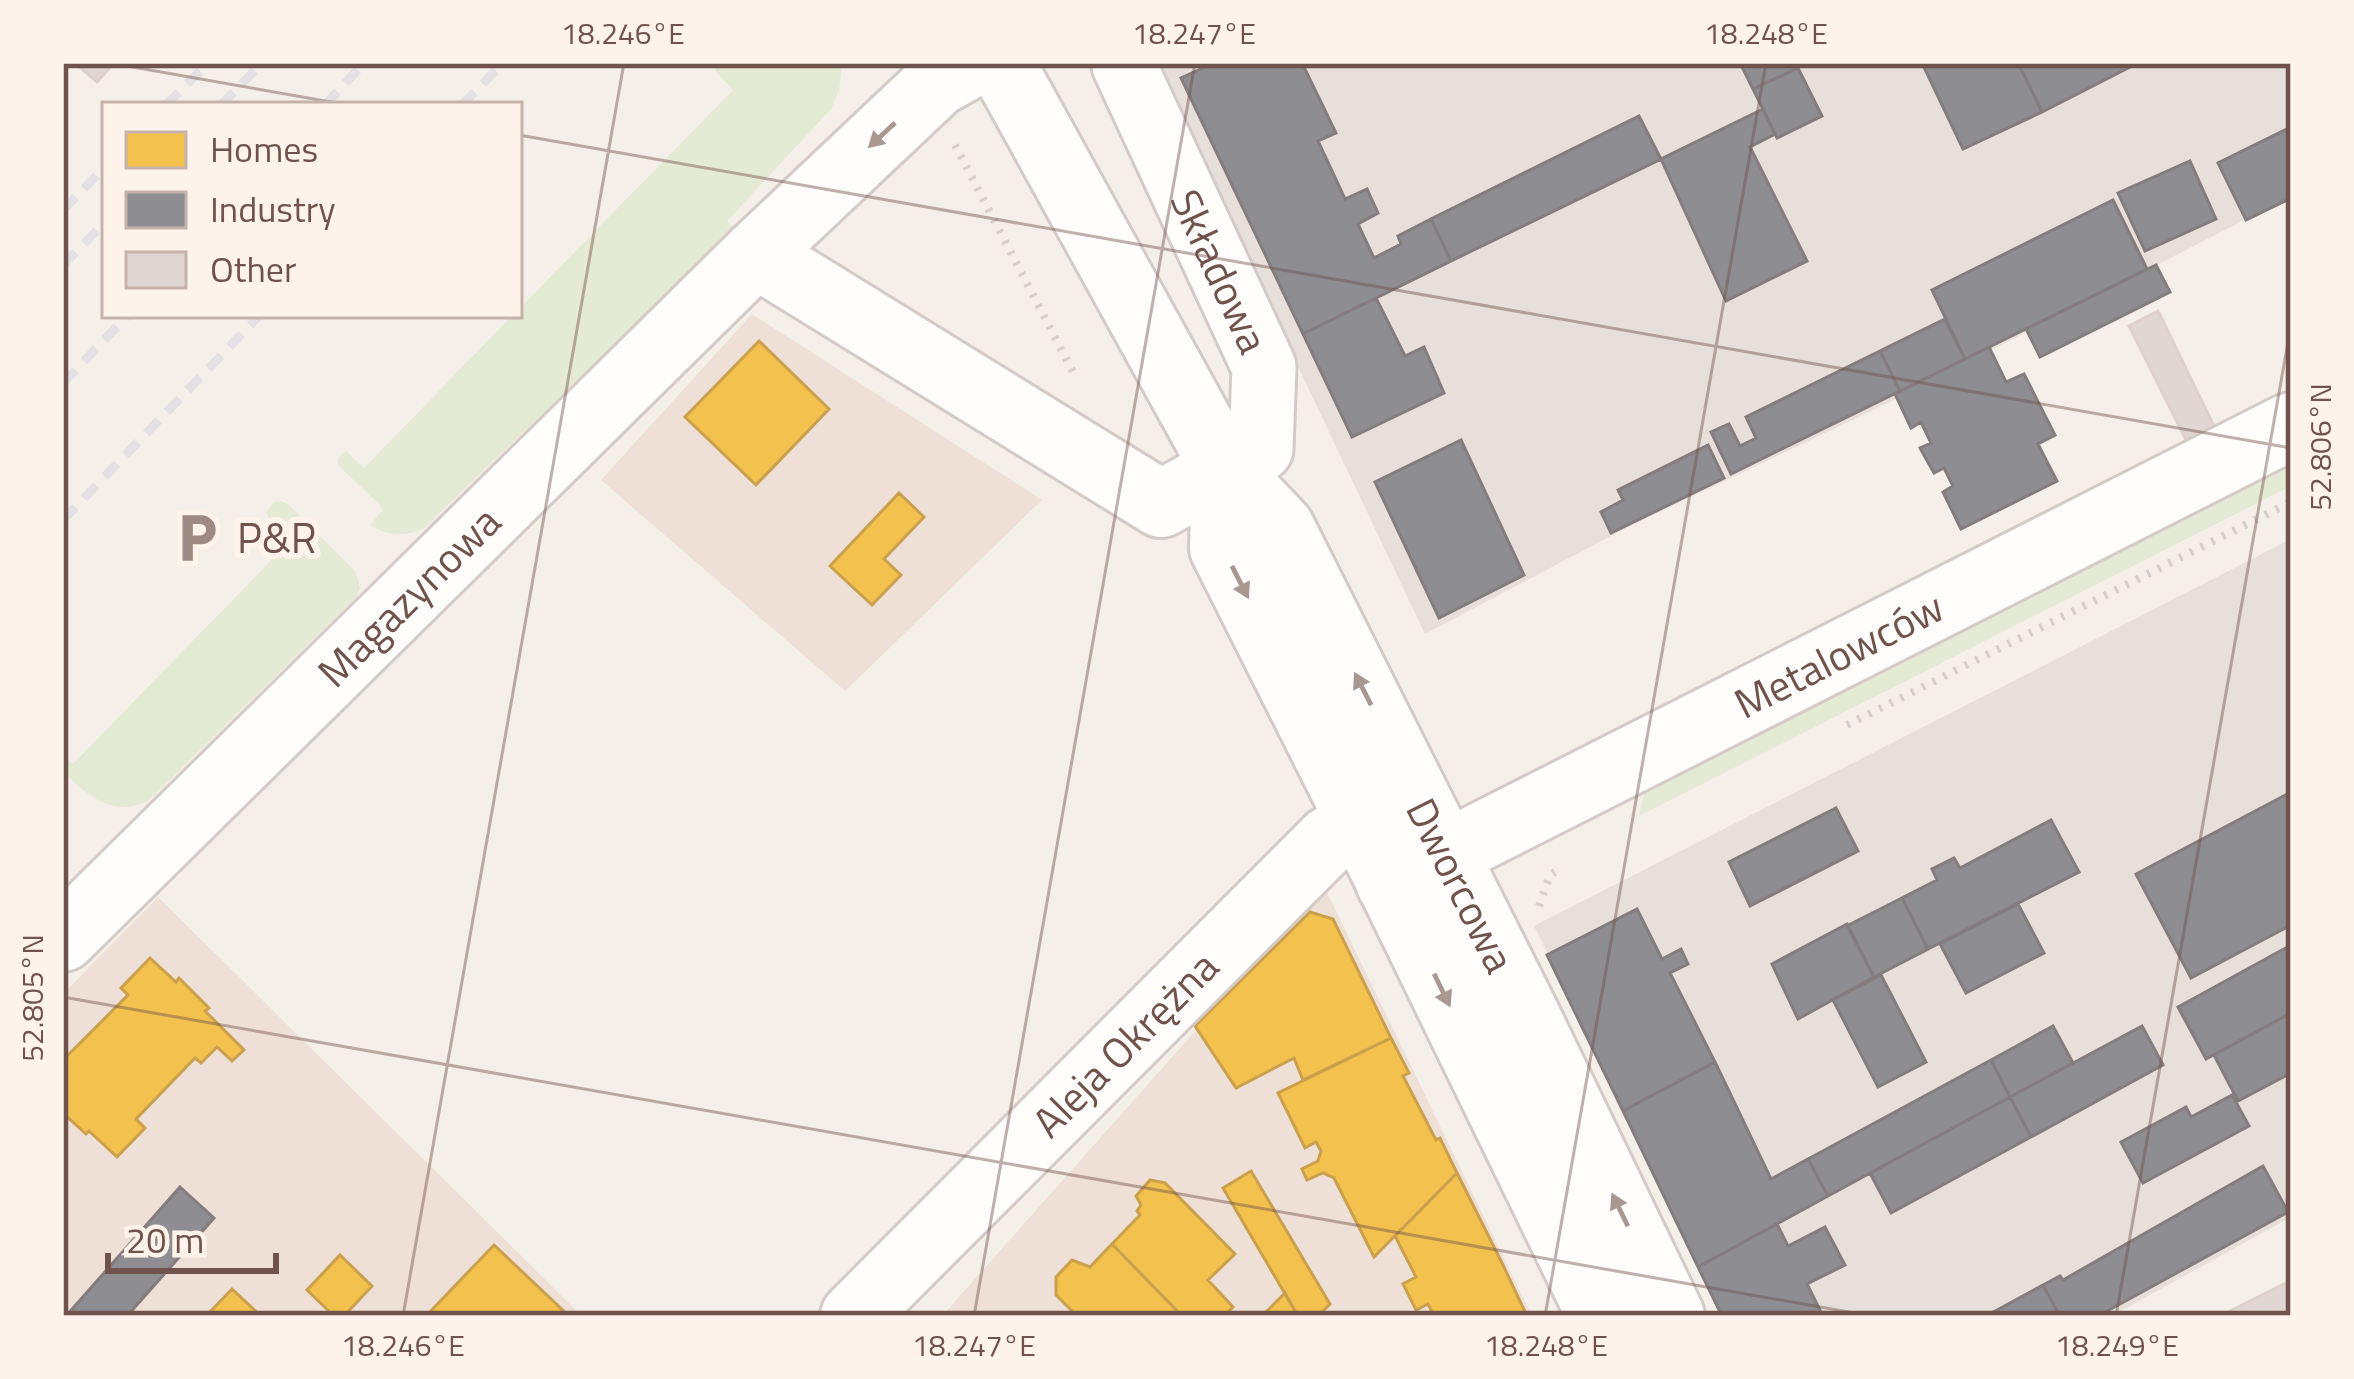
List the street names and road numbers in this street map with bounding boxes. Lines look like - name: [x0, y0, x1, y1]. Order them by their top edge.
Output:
- street label: Składowa: [1155, 178, 1286, 363]
- street label: Magazynowa: [302, 490, 515, 701]
- street label: Metalowców: [1723, 574, 1954, 734]
- street label: Dworcowa: [1391, 786, 1532, 983]
- street label: Aleja Okrężna: [1017, 935, 1232, 1152]

